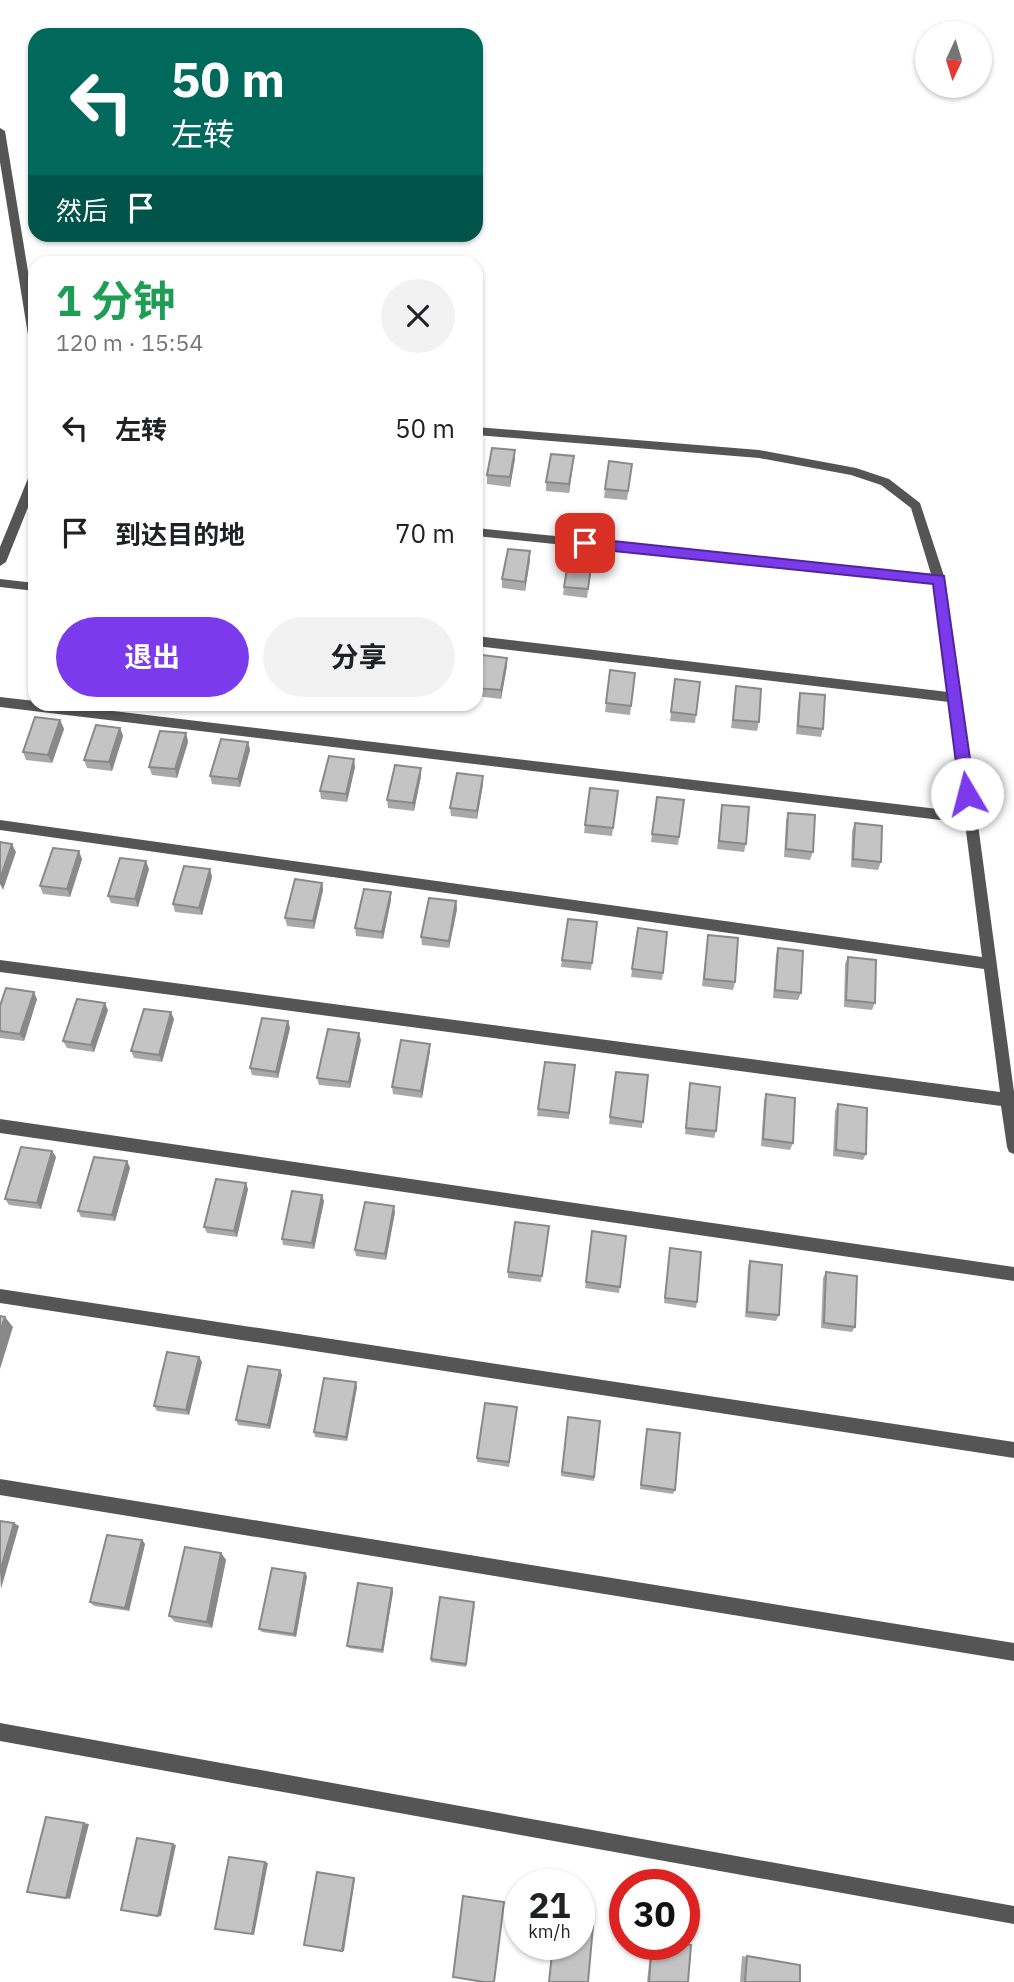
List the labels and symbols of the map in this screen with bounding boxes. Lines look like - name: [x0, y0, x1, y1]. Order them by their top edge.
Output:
- north arrow: [915, 21, 992, 98]
- pin: [555, 513, 615, 573]
- position arrow: [930, 757, 1004, 831]
- speed limit sign: 30: [609, 1869, 700, 1960]

